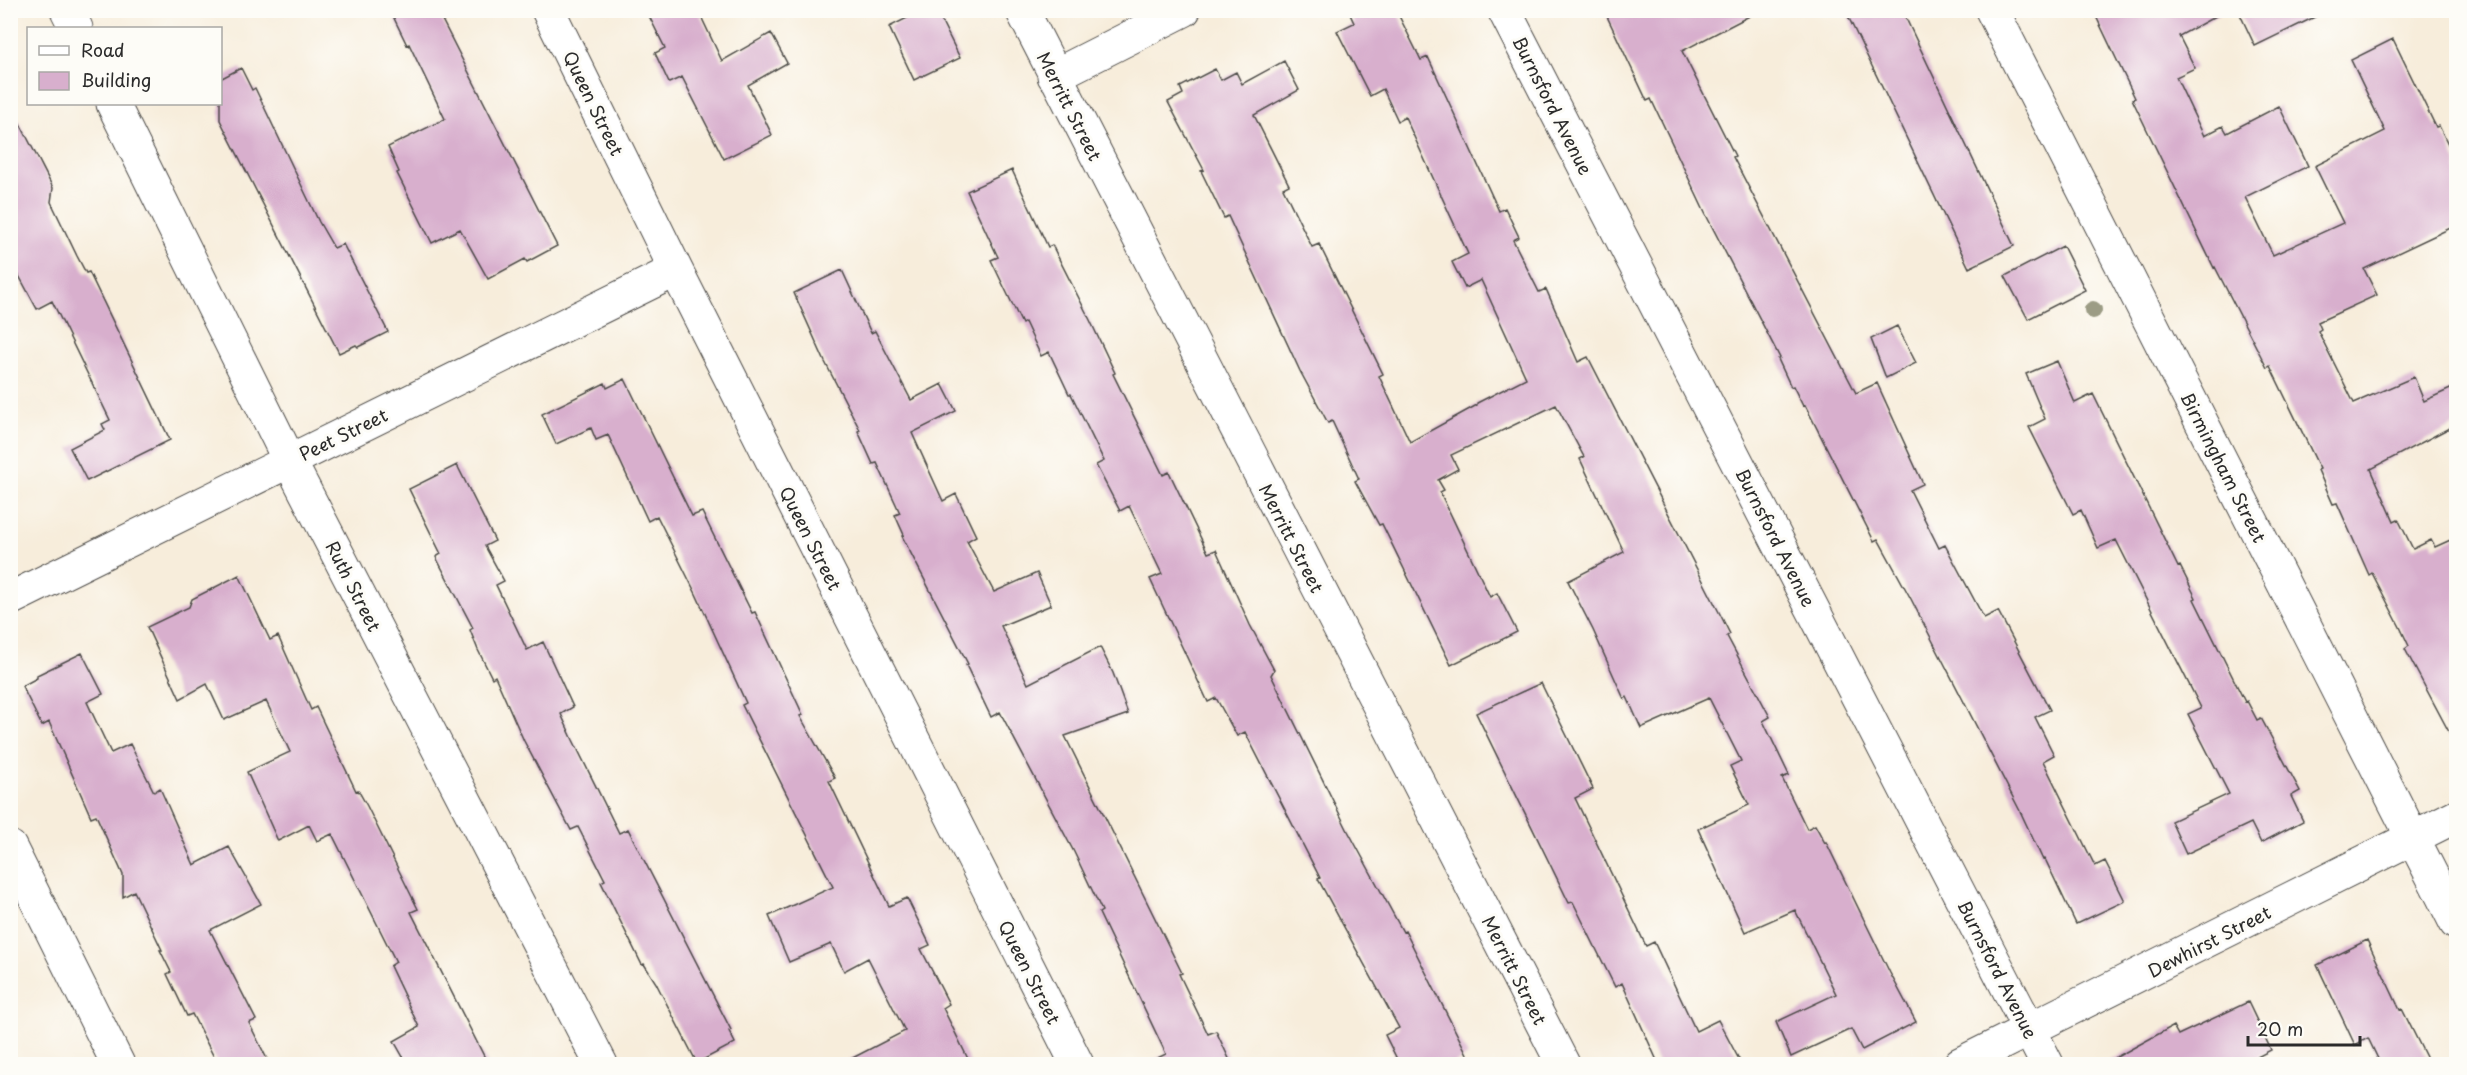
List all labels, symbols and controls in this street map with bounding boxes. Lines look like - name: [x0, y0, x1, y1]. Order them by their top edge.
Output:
- legend: [27, 27, 222, 105]
- street label: Burnsford Avenue: [1506, 31, 1600, 179]
- text: Road: [81, 36, 125, 63]
- street label: Queen Street: [557, 46, 631, 160]
- street label: Merritt Street: [1031, 47, 1109, 165]
- text: Building: [81, 66, 151, 93]
- street label: Birmingham Street: [2174, 387, 2274, 547]
- street label: Peet Street: [294, 401, 392, 467]
- street label: Burnsford Avenue: [1729, 463, 1823, 611]
- street label: Merritt Street: [1253, 479, 1331, 597]
- street label: Queen Street: [773, 481, 849, 595]
- street label: Ruth Street: [320, 536, 388, 636]
- street label: Burnsford Avenue: [1951, 895, 2045, 1043]
- street label: Dewhirst Street: [2143, 898, 2275, 984]
- street label: Merritt Street: [1476, 911, 1554, 1029]
- street label: Queen Street: [992, 915, 1068, 1029]
- scale bar: [2248, 1009, 2360, 1047]
- text: 20 m: [2257, 1015, 2303, 1042]

